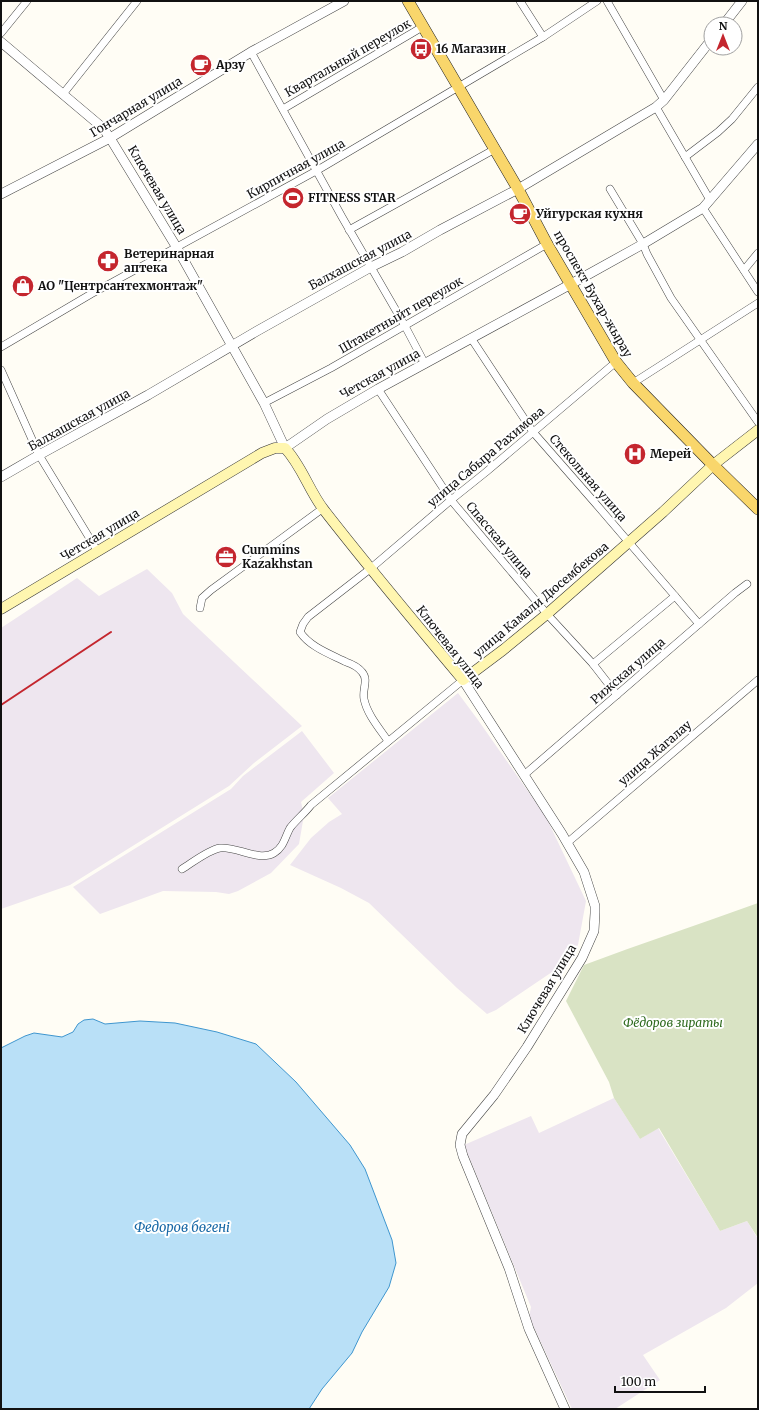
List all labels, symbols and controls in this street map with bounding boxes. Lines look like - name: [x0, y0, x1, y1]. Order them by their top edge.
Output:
- street label: Квартальный переулок: [282, 15, 414, 100]
- north arrow: [703, 16, 743, 56]
- text: N: [719, 19, 728, 33]
- bus stop icon: 16 Магазин: [408, 36, 434, 62]
- place label: 16 Магазин: [436, 41, 507, 56]
- cafe icon: Арзу: [188, 52, 214, 78]
- place label: Арзу: [215, 57, 246, 72]
- street label: Гончарная улица: [87, 73, 185, 140]
- street label: Кирпичная улица: [244, 135, 348, 202]
- street label: Ключевая улица: [125, 143, 190, 237]
- sports icon: FITNESS STAR: [280, 185, 306, 211]
- place label: FITNESS STAR: [308, 190, 396, 205]
- cafe icon: Уйгурская кухня: [507, 201, 533, 227]
- place label: Уйгурская кухня: [535, 206, 643, 221]
- street label: Балхашская улица: [306, 226, 414, 293]
- street label: проспект Бухар-жырау: [551, 228, 636, 360]
- place label: Ветеринарная аптека: [124, 246, 214, 275]
- pharmacy icon: Ветеринарная аптека: [95, 248, 121, 274]
- shop icon: АО "Центрсантехмонтаж": [10, 273, 36, 299]
- street label: Штакетныйт переулок: [336, 273, 466, 356]
- place label: АО "Центрсантехмонтаж": [37, 278, 203, 293]
- street label: Четская улица: [337, 345, 423, 402]
- street label: Балхашская улица: [25, 385, 133, 454]
- street label: улица Сабыра Рахимова: [424, 403, 548, 510]
- street label: Стекольная улица: [546, 431, 631, 525]
- hospital icon: Мерей: [622, 441, 648, 467]
- place label: Мерей: [650, 446, 692, 461]
- street label: Спасская улица: [463, 498, 536, 581]
- street label: Четская улица: [58, 505, 142, 564]
- street label: улица Камали Дюсембекова: [470, 538, 612, 661]
- place label: Cummins Kazakhstan: [242, 542, 313, 571]
- office icon: Cummins Kazakhstan: [213, 544, 239, 570]
- street label: Ключевая улица: [413, 602, 488, 692]
- street label: Рижская улица: [587, 634, 668, 707]
- street label: улица Жагалау: [615, 717, 694, 788]
- street label: Ключевая улица: [514, 941, 579, 1036]
- park label: Фёдоров зираты: [623, 1015, 723, 1030]
- water label: Федоров бөгені: [134, 1219, 230, 1236]
- scale bar: [615, 1368, 705, 1394]
- text: 100 m: [621, 1374, 656, 1389]

